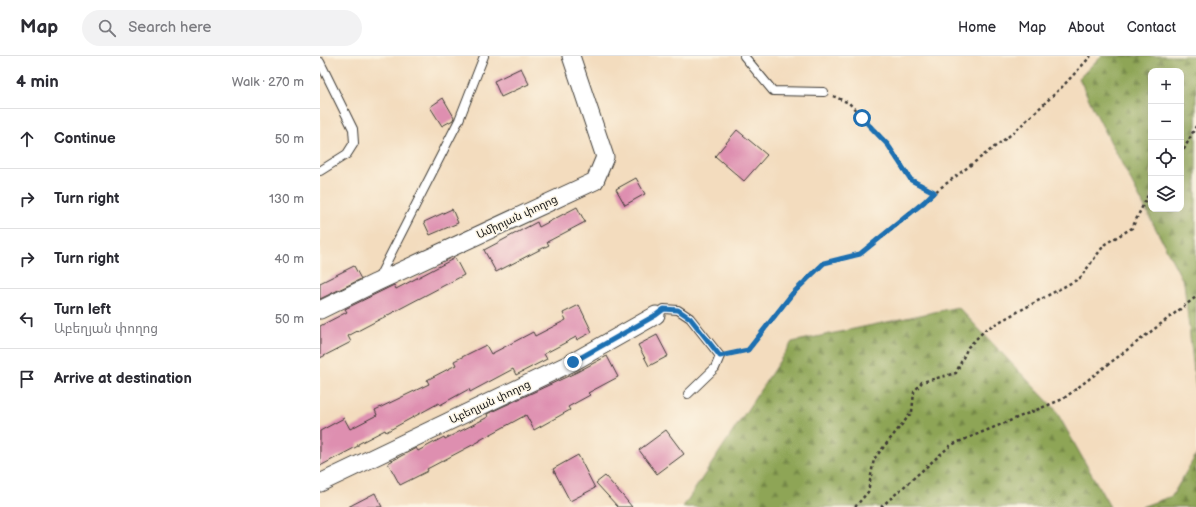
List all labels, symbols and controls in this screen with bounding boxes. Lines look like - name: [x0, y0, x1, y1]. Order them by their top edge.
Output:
- search box: [82, 10, 362, 46]
- text: Map: [20, 16, 58, 39]
- icon: search: [96, 17, 118, 39]
- text: Search here: [128, 18, 211, 37]
- text: Home: [958, 19, 996, 36]
- text: Map: [1018, 19, 1046, 36]
- text: About: [1068, 19, 1105, 36]
- text: Contact: [1127, 19, 1176, 36]
- map controls: [1148, 68, 1184, 212]
- button: +: [1148, 68, 1184, 104]
- text: 4 min: [16, 72, 59, 92]
- text: Walk · 270 m: [232, 74, 304, 90]
- button: −: [1148, 104, 1184, 140]
- route start: [853, 109, 871, 127]
- icon: ahead: [16, 128, 38, 150]
- text: Continue: [54, 129, 116, 148]
- text: 50 m: [275, 131, 304, 147]
- button: locate: [1148, 140, 1184, 176]
- button: layers: [1148, 176, 1184, 212]
- icon: right: [16, 188, 38, 210]
- text: Turn right: [54, 189, 119, 208]
- text: 130 m: [269, 191, 304, 207]
- street label: Ամիրյան փողոց: [474, 193, 560, 241]
- icon: right: [16, 248, 38, 270]
- text: Turn right: [54, 249, 119, 268]
- text: 40 m: [274, 251, 304, 267]
- text: Turn left: [54, 300, 111, 319]
- icon: left: [16, 308, 38, 330]
- text: 50 m: [275, 311, 304, 327]
- text: Աբեղյան փողոց: [54, 321, 158, 337]
- route end: [564, 353, 582, 371]
- icon: arrive: [16, 368, 38, 390]
- text: Arrive at destination: [54, 369, 192, 388]
- street label: Աբեղյան փողոց: [447, 378, 533, 426]

